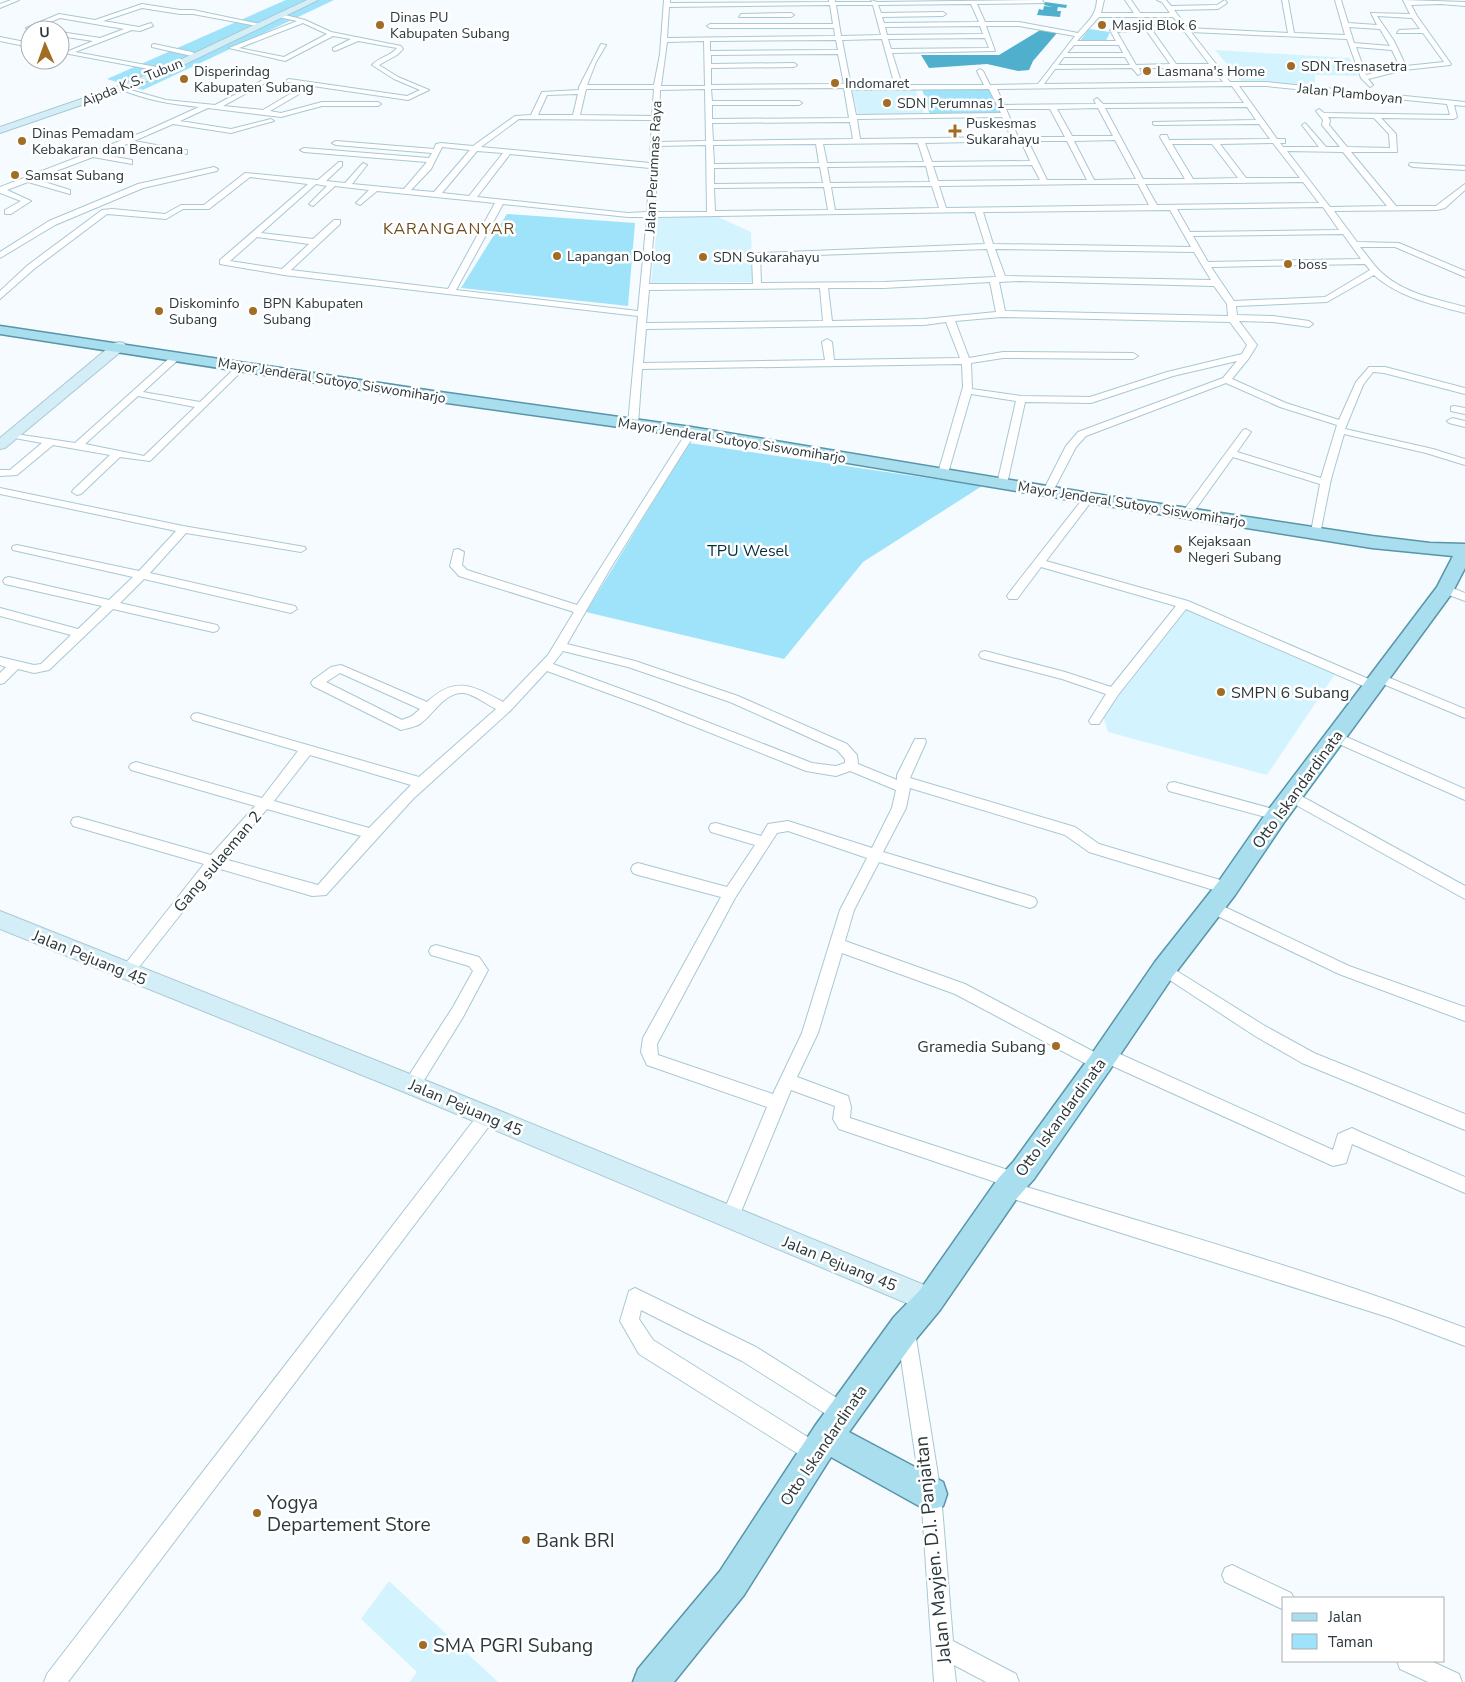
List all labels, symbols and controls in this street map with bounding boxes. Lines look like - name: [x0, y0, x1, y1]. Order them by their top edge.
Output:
- place label: Dinas PU Kabupaten Subang: [390, 8, 510, 43]
- place label: Masjid Blok 6: [1112, 16, 1197, 35]
- marker: Dinas PU Kabupaten Subang: [374, 19, 386, 31]
- marker: Masjid Blok 6: [1096, 19, 1108, 31]
- north arrow: [20, 20, 70, 70]
- text: U: [39, 23, 50, 42]
- street label: Aipda K.S. Tubun: [79, 54, 186, 111]
- place label: SDN Tresnasetra: [1301, 57, 1407, 76]
- marker: SDN Tresnasetra: [1285, 60, 1297, 72]
- place label: Disperindag Kabupaten Subang: [194, 62, 314, 97]
- place label: Lasmana's Home: [1157, 62, 1265, 81]
- marker: Lasmana's Home: [1141, 65, 1153, 77]
- marker: Disperindag Kabupaten Subang: [178, 73, 190, 85]
- place label: Indomaret: [845, 74, 909, 93]
- marker: Indomaret: [829, 77, 841, 89]
- street label: Jalan Plamboyan: [1295, 78, 1404, 108]
- place label: SDN Perumnas 1: [897, 94, 1005, 113]
- marker: SDN Perumnas 1: [881, 97, 893, 109]
- street label: Jalan Perumnas Raya: [640, 100, 666, 235]
- place label: Puskesmas Sukarahayu: [966, 114, 1040, 149]
- place label: Dinas Pemadam Kebakaran dan Bencana: [32, 124, 183, 159]
- marker: Puskesmas Sukarahayu: [948, 124, 962, 138]
- marker: Dinas Pemadam Kebakaran dan Bencana: [16, 135, 28, 147]
- place label: Samsat Subang: [25, 166, 124, 185]
- marker: Samsat Subang: [9, 169, 21, 181]
- district label: KARANGANYAR: [383, 218, 515, 240]
- place label: Lapangan Dolog: [567, 247, 671, 266]
- place label: SDN Sukarahayu: [713, 248, 819, 267]
- marker: Lapangan Dolog: [551, 250, 563, 262]
- marker: SDN Sukarahayu: [697, 251, 709, 263]
- place label: boss: [1298, 255, 1328, 274]
- marker: boss: [1282, 258, 1294, 270]
- place label: Diskominfo Subang: [169, 294, 240, 329]
- place label: BPN Kabupaten Subang: [263, 294, 363, 329]
- marker: Diskominfo Subang: [153, 305, 165, 317]
- marker: BPN Kabupaten Subang: [247, 305, 259, 317]
- street label: Mayor Jenderal Sutoyo Siswomiharjo: [217, 353, 447, 408]
- street label: Mayor Jenderal Sutoyo Siswomiharjo: [617, 413, 847, 468]
- street label: Mayor Jenderal Sutoyo Siswomiharjo: [1017, 477, 1247, 532]
- place label: Kejaksaan Negeri Subang: [1188, 532, 1282, 567]
- park label: TPU Wesel: [707, 540, 789, 562]
- marker: Kejaksaan Negeri Subang: [1172, 543, 1184, 555]
- place label: SMPN 6 Subang: [1231, 682, 1349, 704]
- marker: SMPN 6 Subang: [1215, 686, 1227, 698]
- street label: Otto Iskandardinata: [1247, 726, 1348, 853]
- street label: Gang sulaeman 2: [169, 806, 267, 917]
- street label: Jalan Pejuang 45: [28, 925, 150, 991]
- place label: Gramedia Subang: [917, 1036, 1046, 1058]
- marker: Gramedia Subang: [1050, 1040, 1062, 1052]
- street label: Otto Iskandardinata: [1010, 1054, 1111, 1181]
- street label: Jalan Pejuang 45: [405, 1074, 526, 1142]
- street label: Jalan Pejuang 45: [778, 1231, 900, 1297]
- street label: Otto Iskandardinata: [775, 1381, 873, 1510]
- street label: Jalan Mayjen. D.I. Panjaitan: [908, 1435, 958, 1666]
- place label: Yogya Departement Store: [266, 1490, 431, 1538]
- marker: Yogya Departement Store: [251, 1507, 263, 1519]
- place label: Bank BRI: [536, 1528, 615, 1554]
- marker: Bank BRI: [520, 1534, 532, 1546]
- legend: [1282, 1597, 1445, 1662]
- text: Jalan: [1327, 1607, 1362, 1627]
- text: Taman: [1328, 1632, 1373, 1652]
- place label: SMA PGRI Subang: [433, 1633, 593, 1659]
- marker: SMA PGRI Subang: [417, 1639, 429, 1651]

